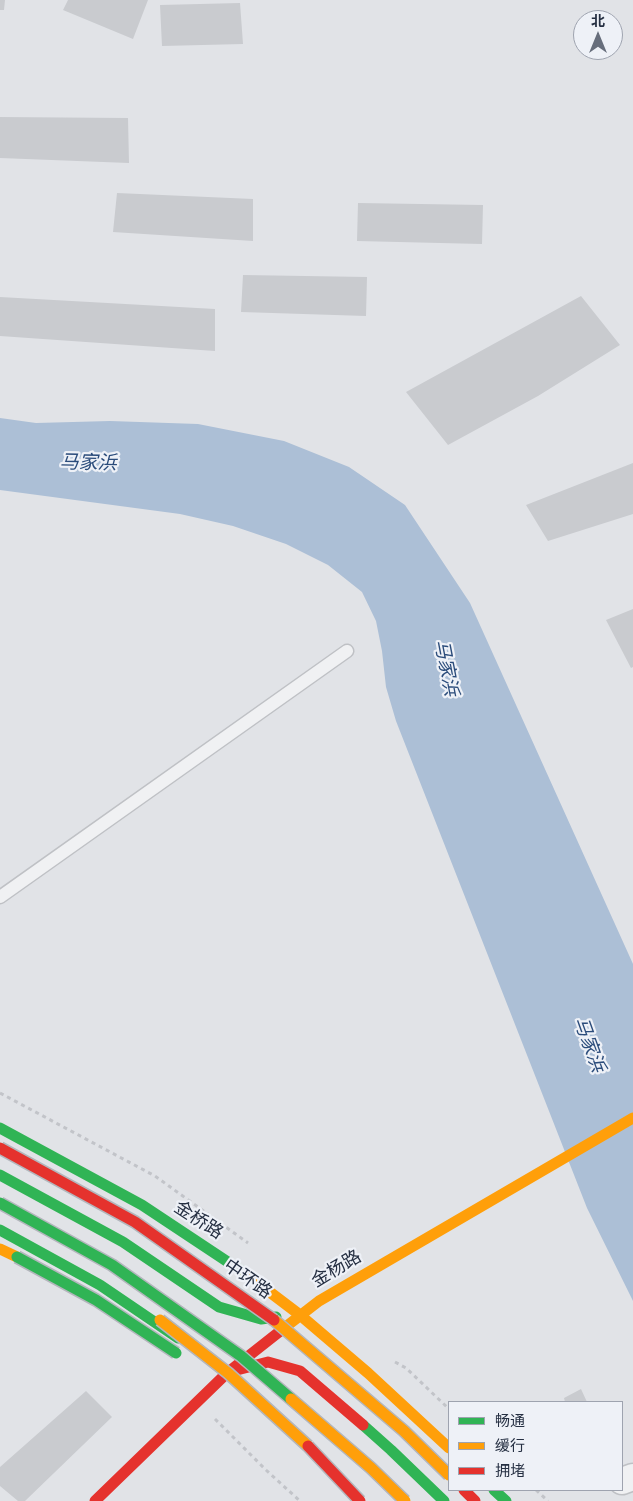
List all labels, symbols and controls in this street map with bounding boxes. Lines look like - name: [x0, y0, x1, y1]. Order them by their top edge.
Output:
- north arrow: [573, 10, 623, 60]
- text: 北: [591, 11, 605, 31]
- water label: 马家浜: [59, 452, 117, 476]
- water label: 马家浜: [428, 638, 462, 698]
- water label: 马家浜: [568, 1014, 608, 1076]
- street label: 金桥路: [169, 1197, 227, 1245]
- street label: 金杨路: [308, 1247, 366, 1293]
- street label: 中环路: [219, 1256, 275, 1304]
- legend: [448, 1401, 623, 1491]
- text: 畅通: [495, 1410, 525, 1432]
- text: 缓行: [495, 1435, 525, 1457]
- text: 拥堵: [495, 1460, 525, 1482]

